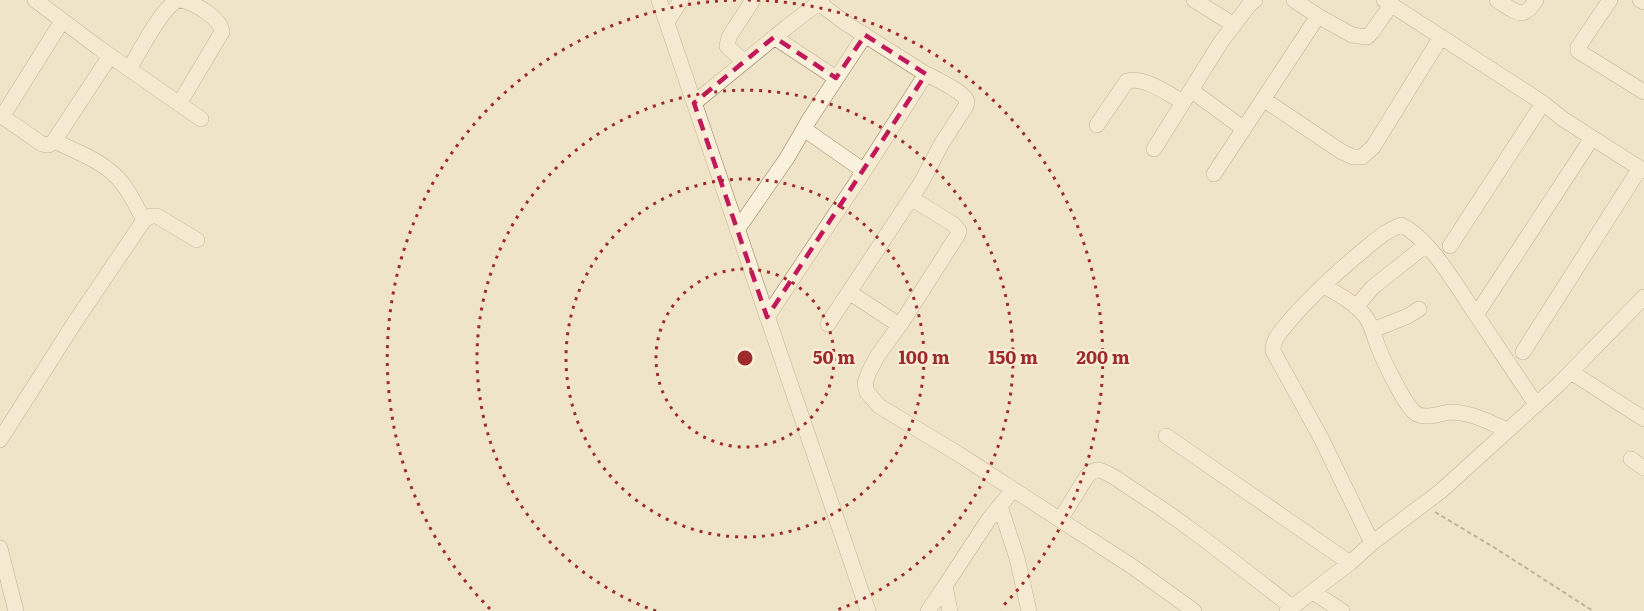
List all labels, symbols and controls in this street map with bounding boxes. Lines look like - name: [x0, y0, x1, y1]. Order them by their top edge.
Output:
- text: 50 m: [813, 343, 855, 370]
- text: 100 m: [898, 343, 950, 370]
- text: 150 m: [988, 343, 1038, 370]
- text: 200 m: [1076, 343, 1130, 370]
- centre of rings: [735, 348, 755, 368]

